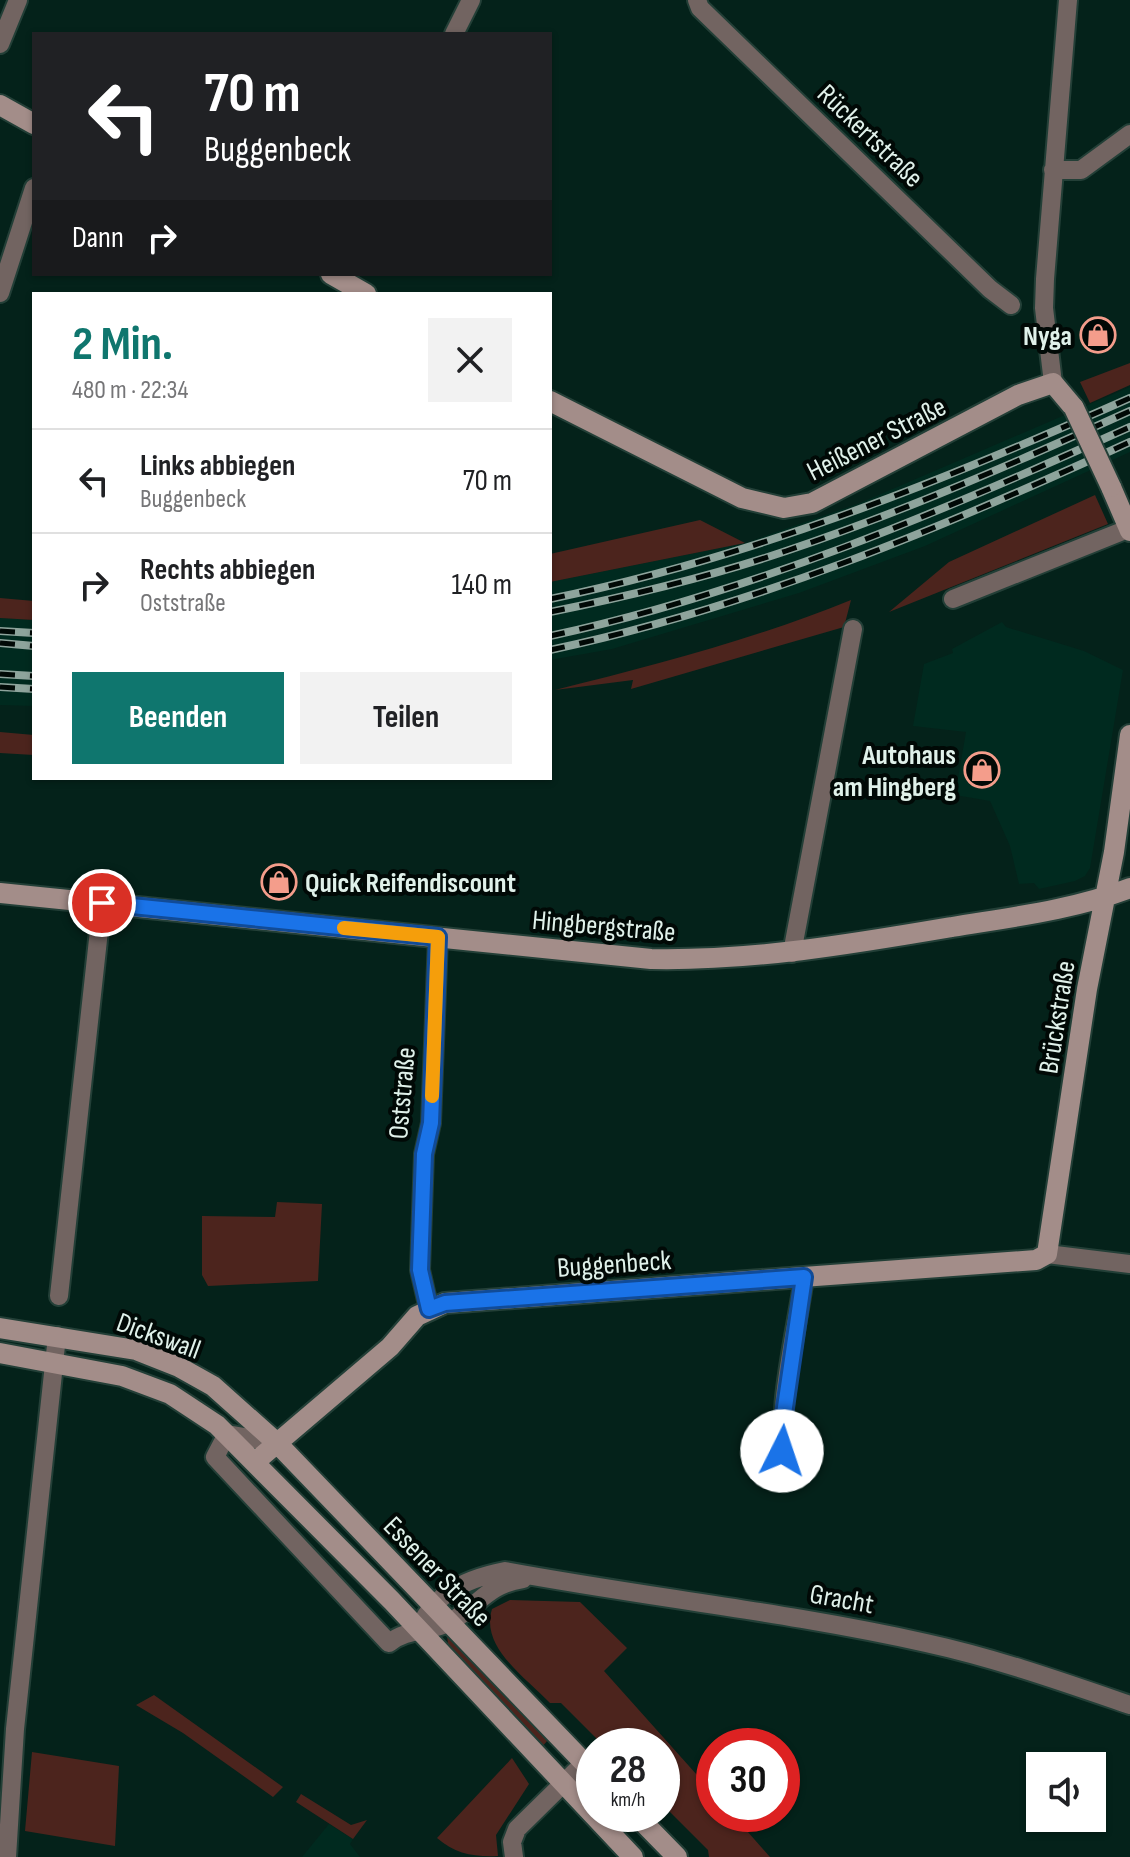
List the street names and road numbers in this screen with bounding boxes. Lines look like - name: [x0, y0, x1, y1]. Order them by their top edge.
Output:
- street label: Rückertstraße: [810, 78, 930, 195]
- street label: Heißener Straße: [802, 390, 952, 488]
- street label: Hingbergstraße: [531, 904, 677, 949]
- street label: Brückstraße: [1032, 959, 1083, 1076]
- street label: Oststraße: [382, 1046, 423, 1140]
- street label: Buggenbeck: [556, 1244, 673, 1285]
- street label: Dickswall: [112, 1306, 205, 1367]
- street label: Essener Straße: [376, 1510, 497, 1634]
- street label: Gracht: [807, 1578, 876, 1621]

